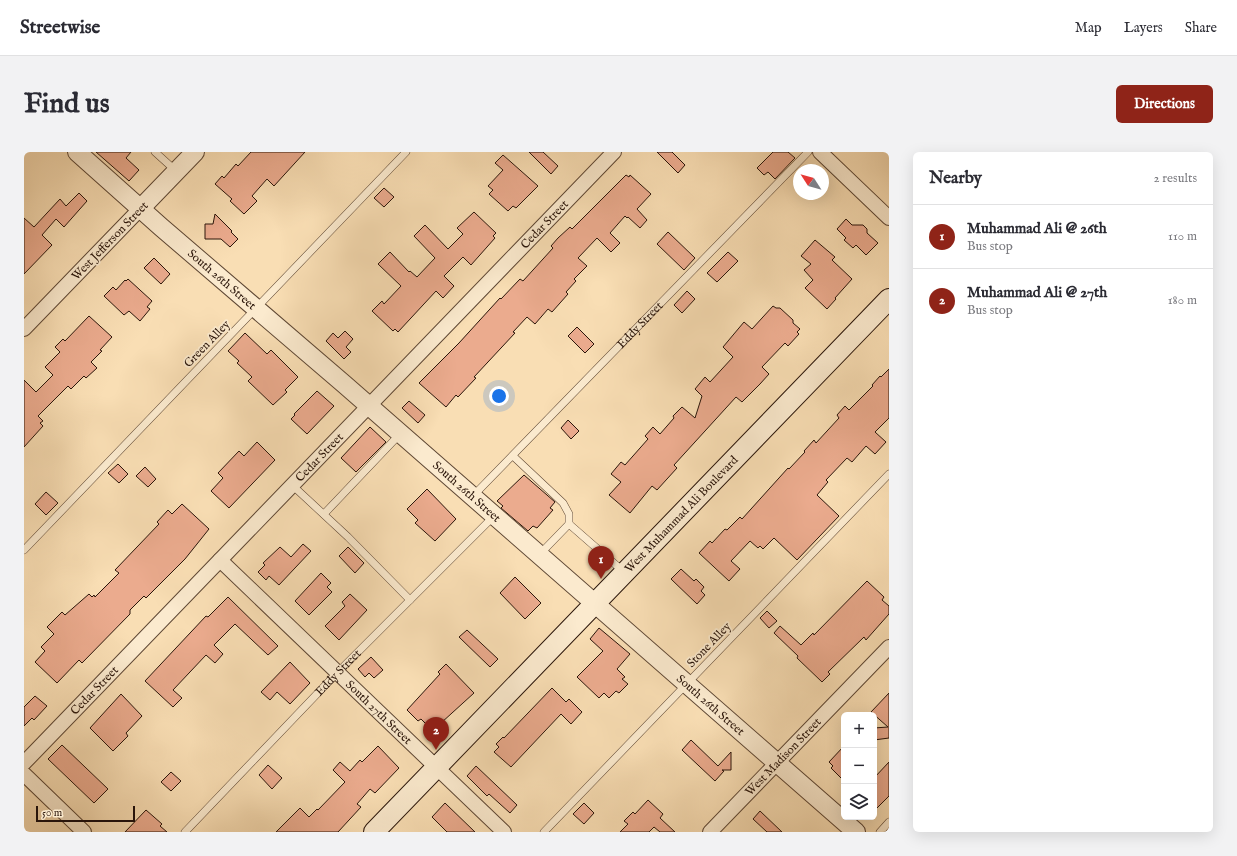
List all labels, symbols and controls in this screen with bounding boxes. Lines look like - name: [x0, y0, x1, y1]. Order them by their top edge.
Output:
- text: Streetwise: [20, 16, 100, 40]
- text: Map: [1075, 19, 1102, 37]
- text: Layers: [1124, 19, 1163, 37]
- text: Share: [1185, 19, 1217, 37]
- button: Directions: [1116, 85, 1213, 123]
- text: Find us: [24, 87, 110, 122]
- north arrow: [793, 164, 829, 200]
- text: Nearby: [929, 168, 982, 189]
- text: 2 results: [1153, 170, 1197, 187]
- street label: Cedar Street: [517, 196, 571, 252]
- street label: West Jefferson Street: [68, 198, 152, 284]
- text: Muhammad Ali @ 26th: [967, 219, 1107, 238]
- text: 1: [940, 228, 944, 245]
- text: 110 m: [1168, 228, 1197, 245]
- text: Bus stop: [967, 238, 1013, 255]
- street label: South 26th Street: [185, 246, 259, 313]
- text: Muhammad Ali @ 27th: [967, 283, 1107, 302]
- text: 2: [939, 292, 945, 309]
- text: 180 m: [1168, 292, 1197, 309]
- street label: Eddy Street: [614, 298, 666, 351]
- text: Bus stop: [967, 302, 1013, 319]
- street label: Green Alley: [181, 317, 233, 371]
- your location: [489, 386, 509, 406]
- street label: Cedar Street: [292, 430, 346, 485]
- street label: West Muhammad Ali Boulevard: [621, 452, 741, 576]
- street label: South 26th Street: [430, 458, 504, 525]
- pin: 1: [588, 546, 614, 579]
- street label: Stone Alley: [684, 619, 734, 671]
- street label: Eddy Street: [312, 646, 364, 699]
- street label: Cedar Street: [67, 663, 121, 718]
- street label: South 26th Street: [674, 671, 748, 739]
- street label: South 27th Street: [343, 677, 415, 747]
- map controls: [841, 712, 877, 820]
- button: +: [841, 712, 877, 748]
- street label: West Madison Street: [742, 714, 824, 799]
- pin: 2: [423, 717, 449, 750]
- button: −: [841, 748, 877, 784]
- button: layers: [841, 784, 877, 820]
- scale bar: [36, 804, 135, 823]
- text: 50 m: [42, 806, 62, 820]

